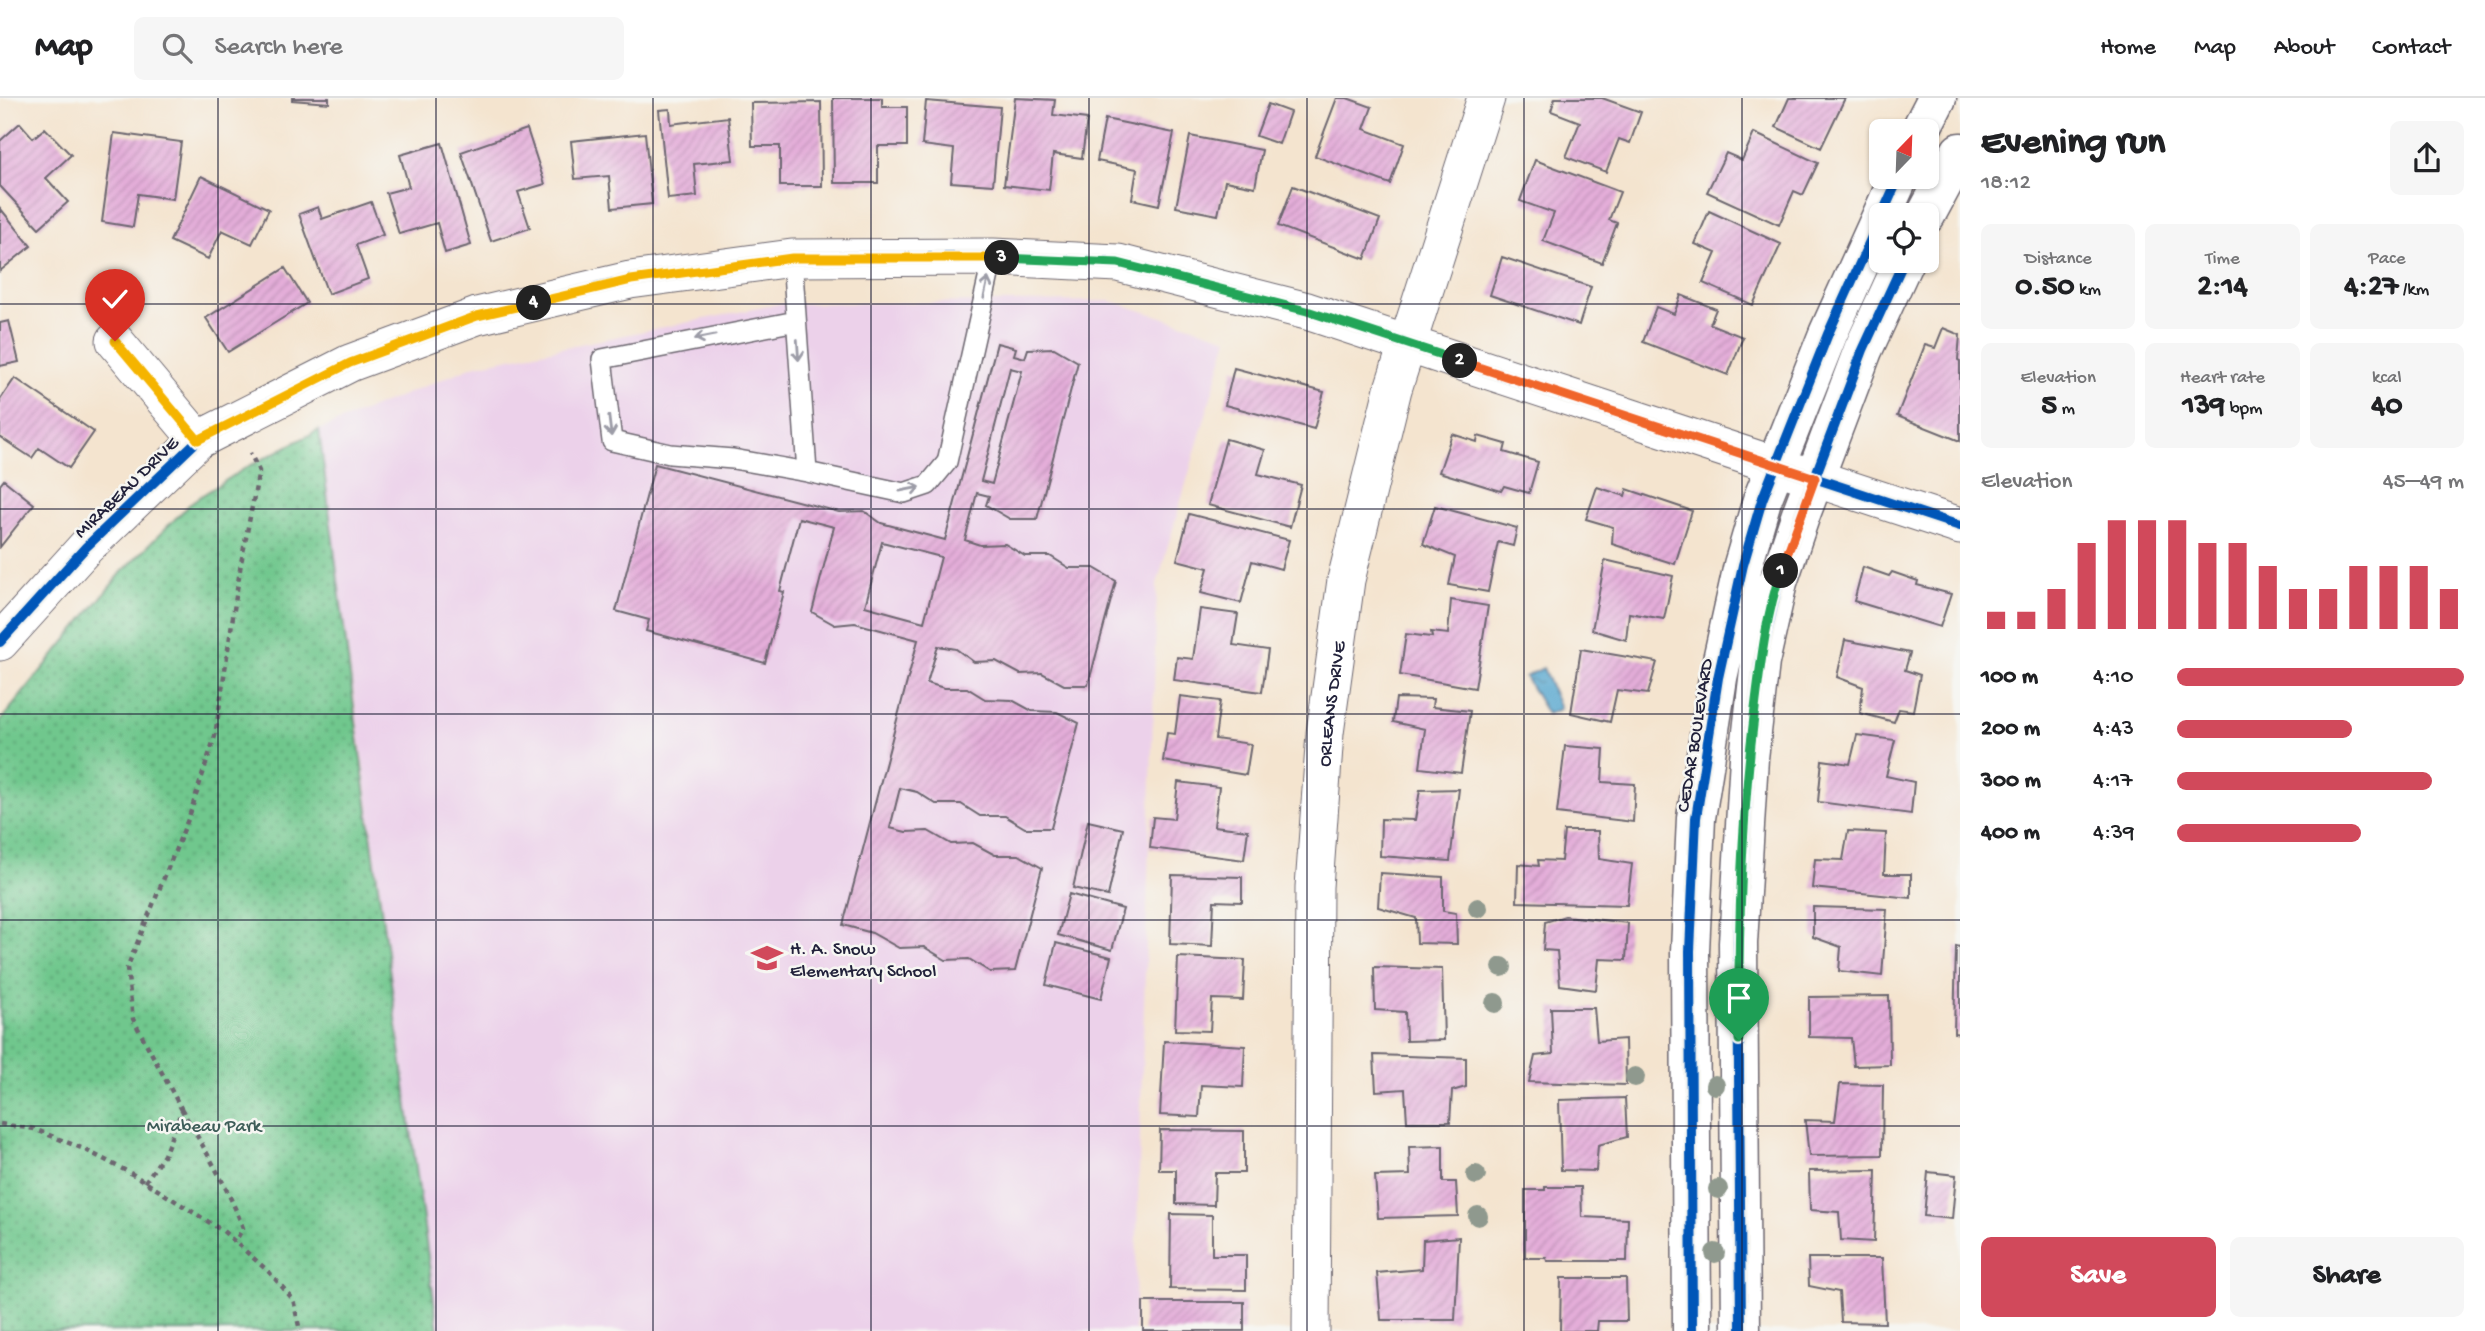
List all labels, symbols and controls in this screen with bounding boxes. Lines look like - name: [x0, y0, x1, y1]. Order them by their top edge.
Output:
- search box: [134, 17, 624, 80]
- text: Map: [35, 29, 92, 67]
- icon: search: [158, 29, 196, 67]
- text: Search here: [214, 33, 343, 64]
- text: Home: [2100, 34, 2156, 63]
- text: Map: [2194, 34, 2236, 63]
- text: About: [2274, 34, 2334, 63]
- text: Contact: [2372, 34, 2450, 63]
- north arrow: [1869, 119, 1939, 189]
- map controls: [1869, 119, 1939, 273]
- button: share: [2390, 121, 2464, 195]
- text: Evening run: [1981, 122, 2165, 166]
- text: 18:12: [1981, 170, 2031, 197]
- button: locate: [1869, 203, 1939, 273]
- pin: 3: [984, 240, 1020, 276]
- text: 3: [997, 246, 1006, 269]
- text: Distance: [2025, 248, 2092, 271]
- text: Time: [2205, 248, 2240, 271]
- text: Pace: [2368, 248, 2405, 271]
- pin: [85, 269, 145, 341]
- text: 0.50: [2015, 271, 2075, 306]
- text: 2:14: [2197, 271, 2248, 306]
- text: 4:27: [2344, 271, 2398, 306]
- one-way arrow: [980, 277, 994, 300]
- text: km: [2075, 279, 2101, 302]
- text: /km: [2398, 279, 2429, 302]
- icon: check: [96, 280, 134, 318]
- pin: 4: [516, 286, 552, 320]
- text: 4: [529, 291, 538, 314]
- one-way arrow: [694, 331, 717, 345]
- one-way arrow: [792, 339, 805, 361]
- pin: 2: [1442, 344, 1478, 378]
- text: 2: [1455, 349, 1464, 372]
- text: Elevation: [2020, 367, 2096, 390]
- text: Heart rate: [2180, 367, 2265, 390]
- text: kcal: [2372, 367, 2402, 390]
- text: 5: [2041, 390, 2057, 425]
- text: 139: [2182, 390, 2225, 425]
- text: 40: [2371, 390, 2402, 425]
- text: m: [2057, 398, 2075, 421]
- text: bpm: [2225, 398, 2263, 421]
- one-way arrow: [604, 414, 617, 437]
- street label: MIRABEAU DRIVE: [70, 432, 185, 544]
- text: Elevation: [1981, 469, 2072, 496]
- text: 45–49 m: [2383, 469, 2464, 496]
- one-way arrow: [898, 482, 920, 495]
- pin: 1: [1764, 554, 1798, 588]
- text: 1: [1777, 559, 1784, 582]
- street label: ORLEANS DRIVE: [1315, 639, 1353, 768]
- street label: CEDAR BOULEVARD: [1673, 656, 1720, 814]
- text: 100 m: [1981, 664, 2038, 691]
- text: 4:10: [2093, 664, 2133, 691]
- text: 200 m: [1981, 716, 2040, 743]
- text: 4:43: [2093, 716, 2134, 743]
- text: 300 m: [1981, 768, 2041, 795]
- text: 4:17: [2093, 768, 2132, 795]
- text: 400 m: [1981, 820, 2040, 847]
- text: 4:39: [2093, 820, 2135, 847]
- place label: H. A. Snow Elementary School: [790, 939, 936, 984]
- school or university icon: H. A. Snow Elementary School: [750, 941, 784, 975]
- pin: [1709, 968, 1769, 1040]
- icon: arrive: [1720, 979, 1758, 1017]
- park label: Mirabeau Park: [147, 1116, 263, 1139]
- button: Save: [1981, 1237, 2216, 1317]
- button: Share: [2230, 1237, 2464, 1317]

